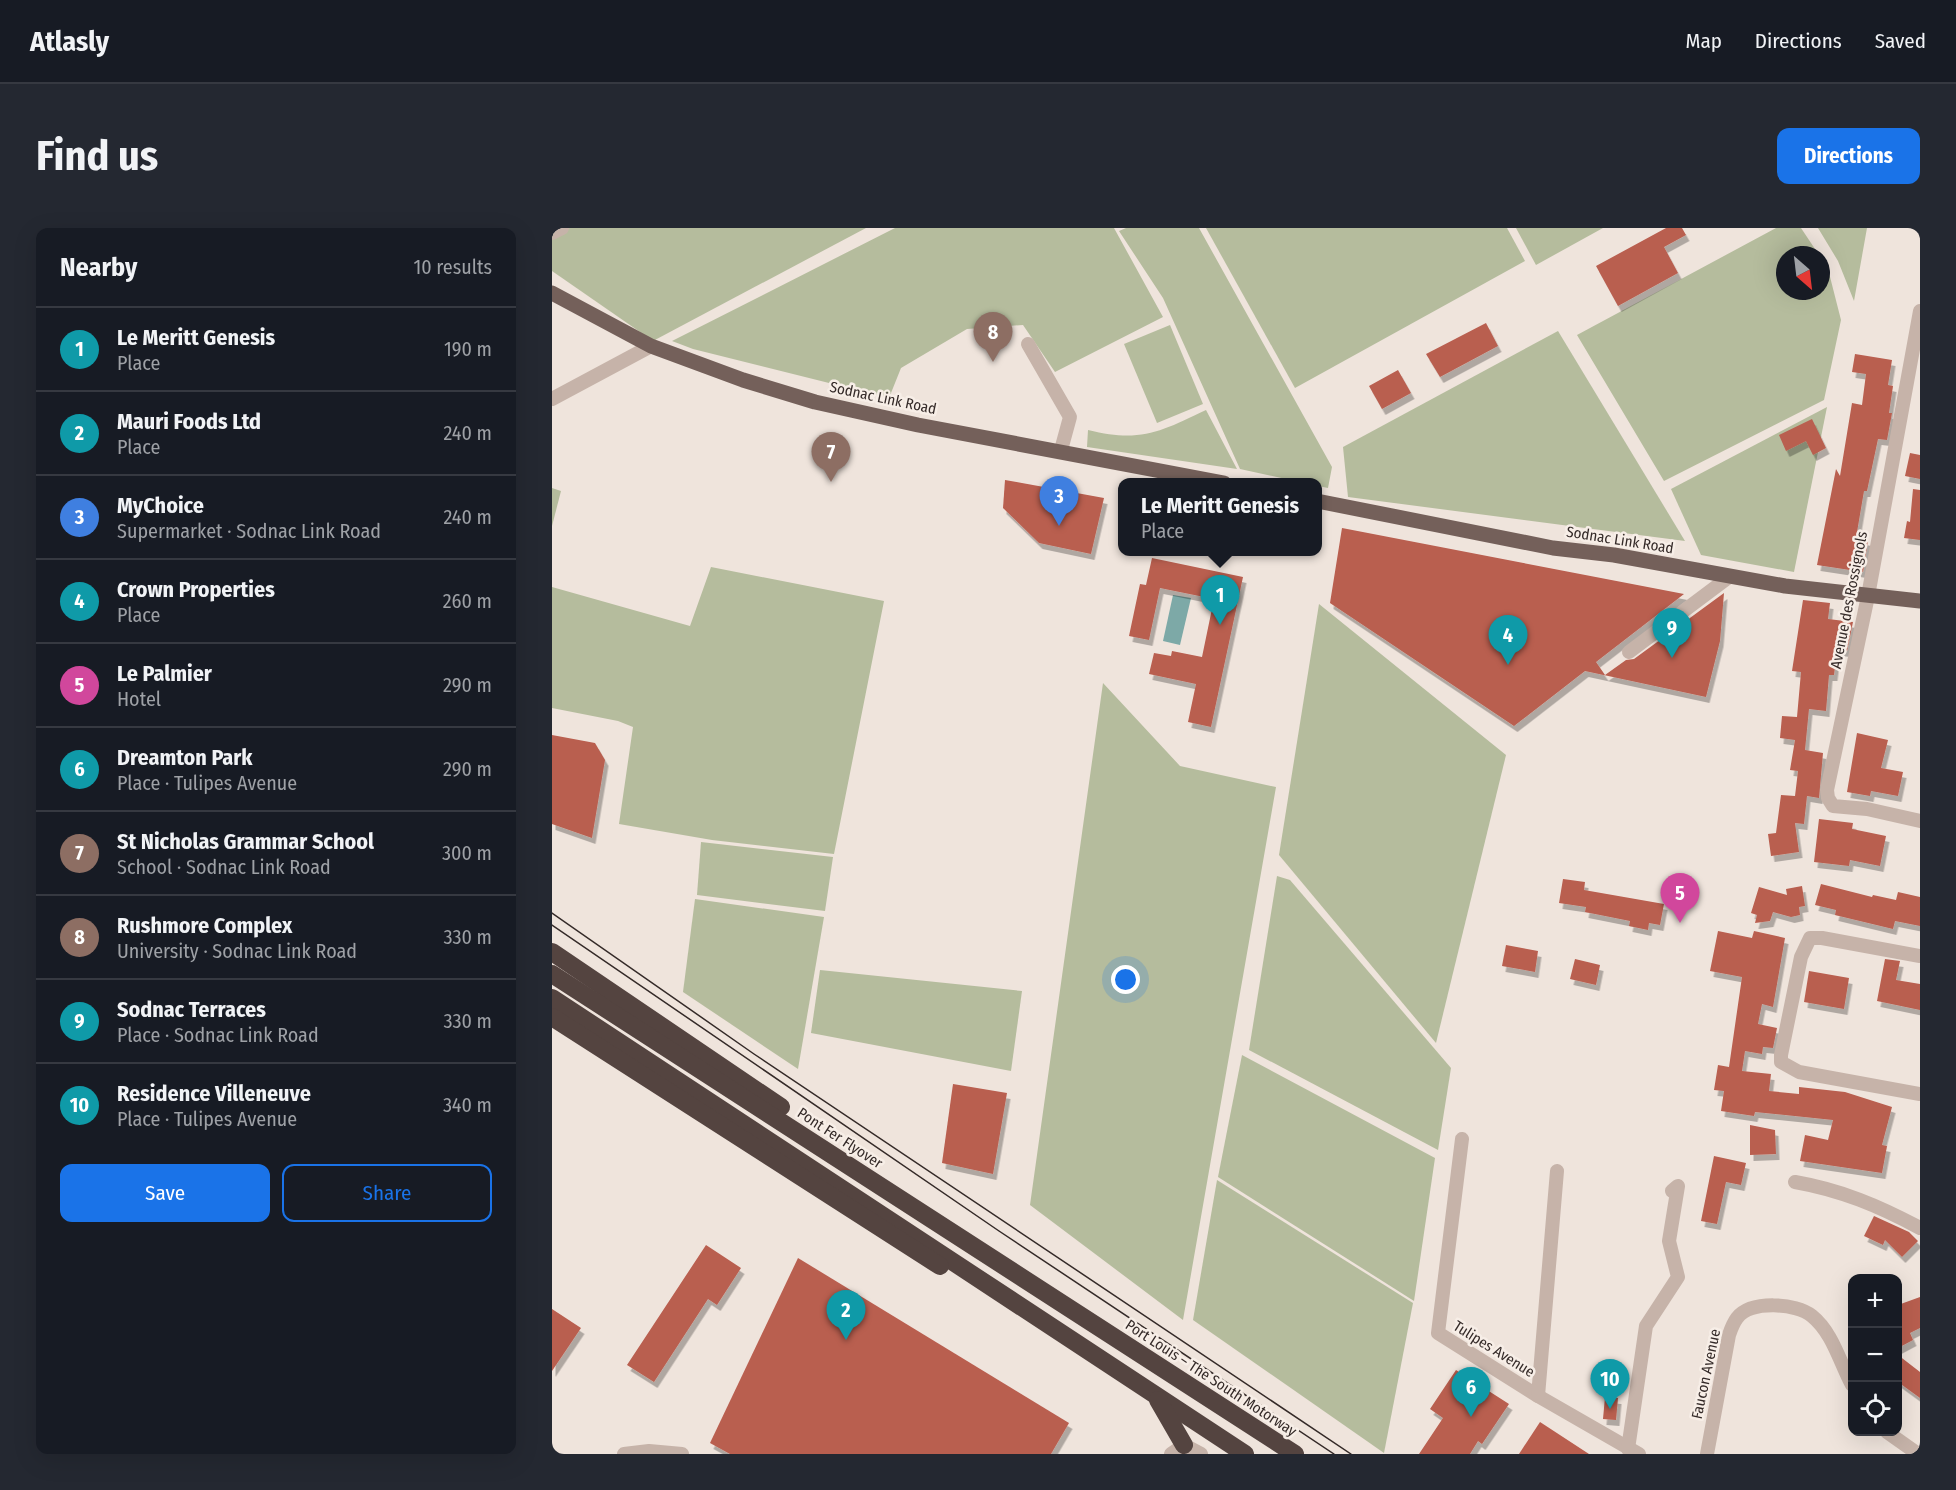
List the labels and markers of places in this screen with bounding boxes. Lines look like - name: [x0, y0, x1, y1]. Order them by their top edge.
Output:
- pin: 8: [974, 312, 1012, 362]
- pin: 7: [812, 432, 850, 482]
- pin: 3: [1040, 476, 1078, 526]
- pin: 1: [1200, 576, 1240, 625]
- pin: 9: [1652, 608, 1692, 658]
- pin: 4: [1488, 616, 1528, 665]
- pin: 5: [1660, 874, 1700, 923]
- pin: 2: [826, 1290, 866, 1340]
- pin: 10: [1590, 1360, 1630, 1409]
- pin: 6: [1452, 1368, 1490, 1417]

